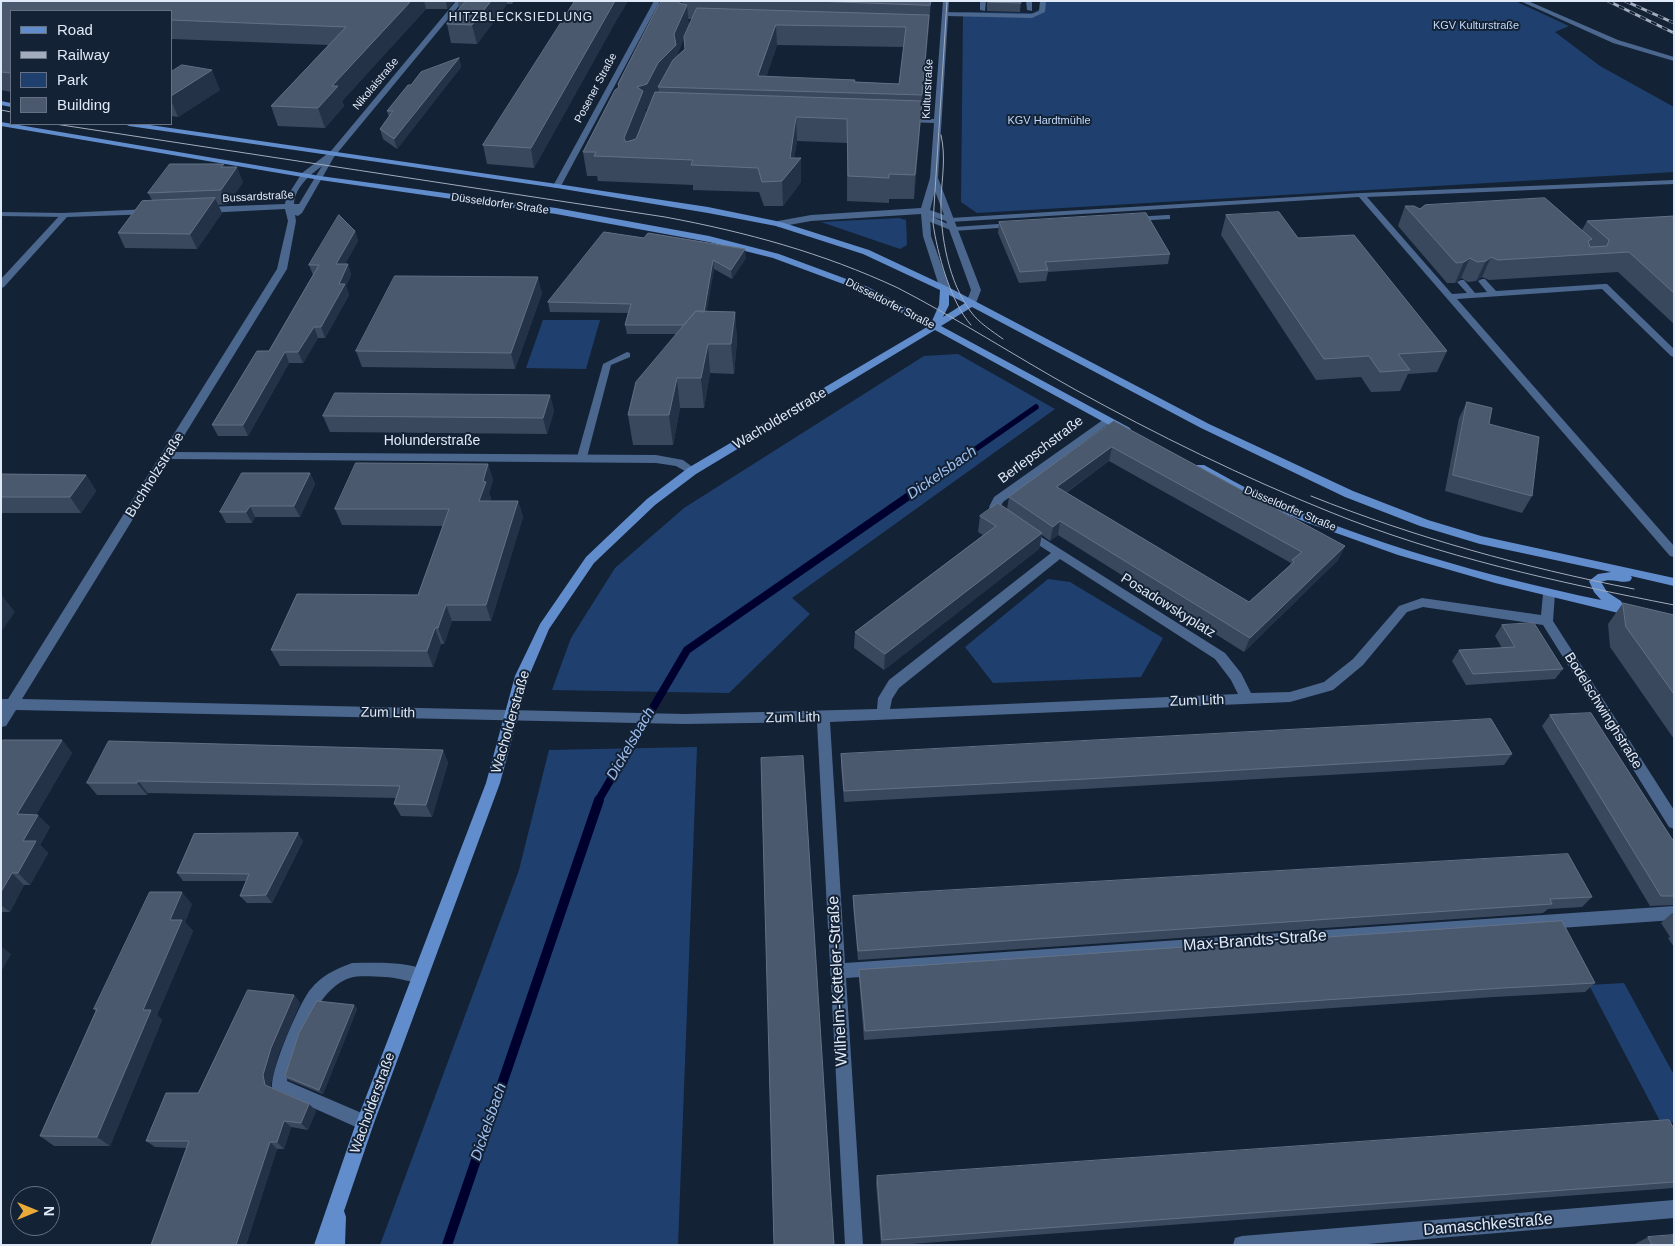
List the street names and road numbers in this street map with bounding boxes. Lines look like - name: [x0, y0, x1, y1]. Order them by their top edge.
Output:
- street label: Posener Straße: [572, 51, 620, 125]
- street label: Nikolaistraße: [350, 55, 402, 113]
- street label: Kulturstraße: [920, 59, 936, 119]
- street label: Bussardstraße: [222, 189, 294, 205]
- street label: Düsseldorfer Straße: [450, 191, 550, 217]
- street label: Düsseldorfer Straße: [843, 276, 937, 332]
- street label: Wacholderstraße: [730, 384, 830, 454]
- street label: Berlepschstraße: [995, 413, 1087, 487]
- street label: Buchholzstraße: [122, 429, 188, 521]
- street label: Holunderstraße: [384, 433, 480, 449]
- street label: Düsseldorfer Straße: [1242, 484, 1338, 534]
- street label: Posadowskyplatz: [1118, 570, 1218, 642]
- street label: Bodelschwinghstraße: [1560, 650, 1646, 772]
- street label: Wacholderstraße: [488, 669, 534, 775]
- street label: Zum Lith: [1169, 692, 1225, 710]
- street label: Zum Lith: [361, 704, 415, 722]
- street label: Zum Lith: [766, 709, 820, 727]
- street label: Wilhelm-Ketteler-Straße: [824, 895, 852, 1067]
- street label: Max-Brandts-Straße: [1182, 926, 1328, 956]
- street label: Wacholderstraße: [347, 1050, 399, 1156]
- street label: Damaschkestraße: [1423, 1210, 1553, 1240]

